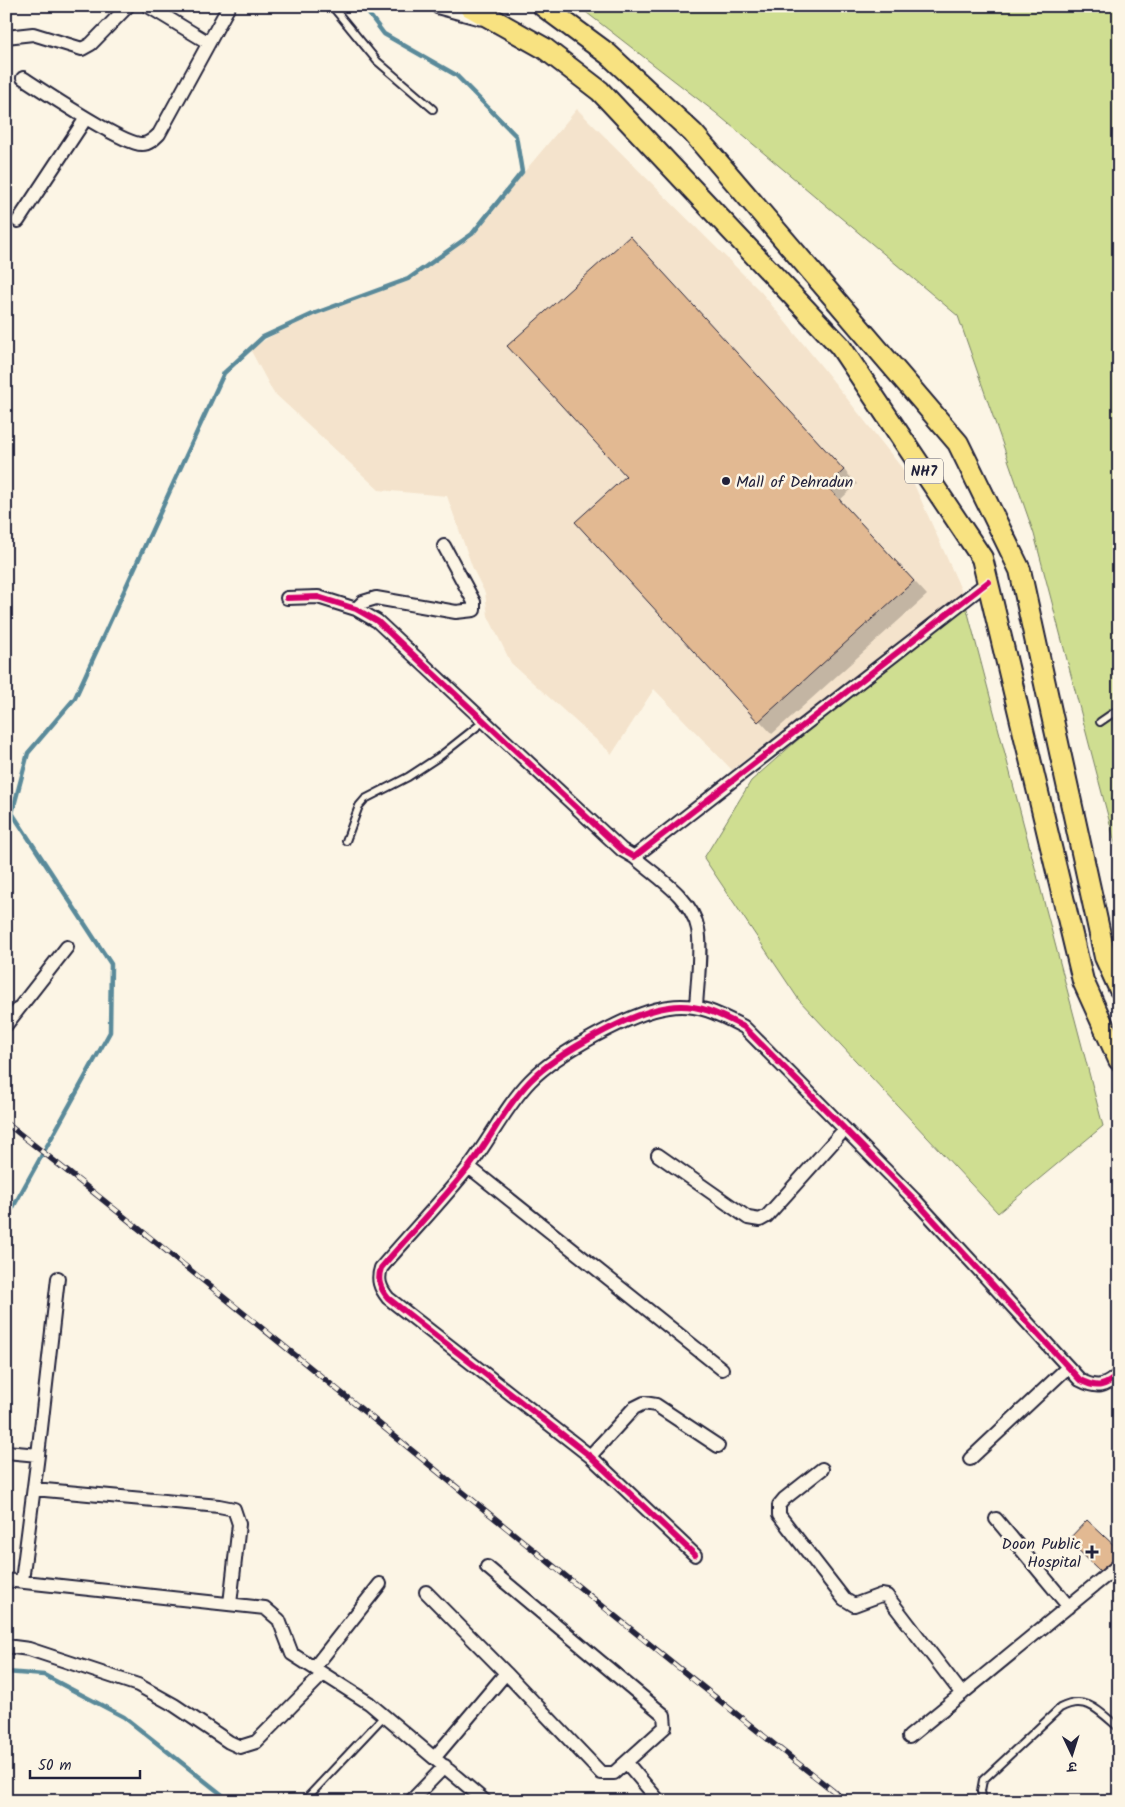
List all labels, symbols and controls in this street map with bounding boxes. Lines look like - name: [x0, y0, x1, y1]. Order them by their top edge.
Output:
- road number: NH7: [905, 458, 943, 484]
- place label: Mall of Dehradun: [736, 470, 853, 495]
- marker: Mall of Dehradun: [720, 475, 732, 487]
- place label: Doon Public Hospital: [1002, 1532, 1081, 1575]
- marker: Doon Public Hospital: [1085, 1545, 1099, 1559]
- north arrow: [1048, 1730, 1098, 1780]
- scale bar: [30, 1747, 140, 1779]
- text: 50 m: [38, 1754, 72, 1778]
- text: उ: [1064, 1755, 1078, 1777]

